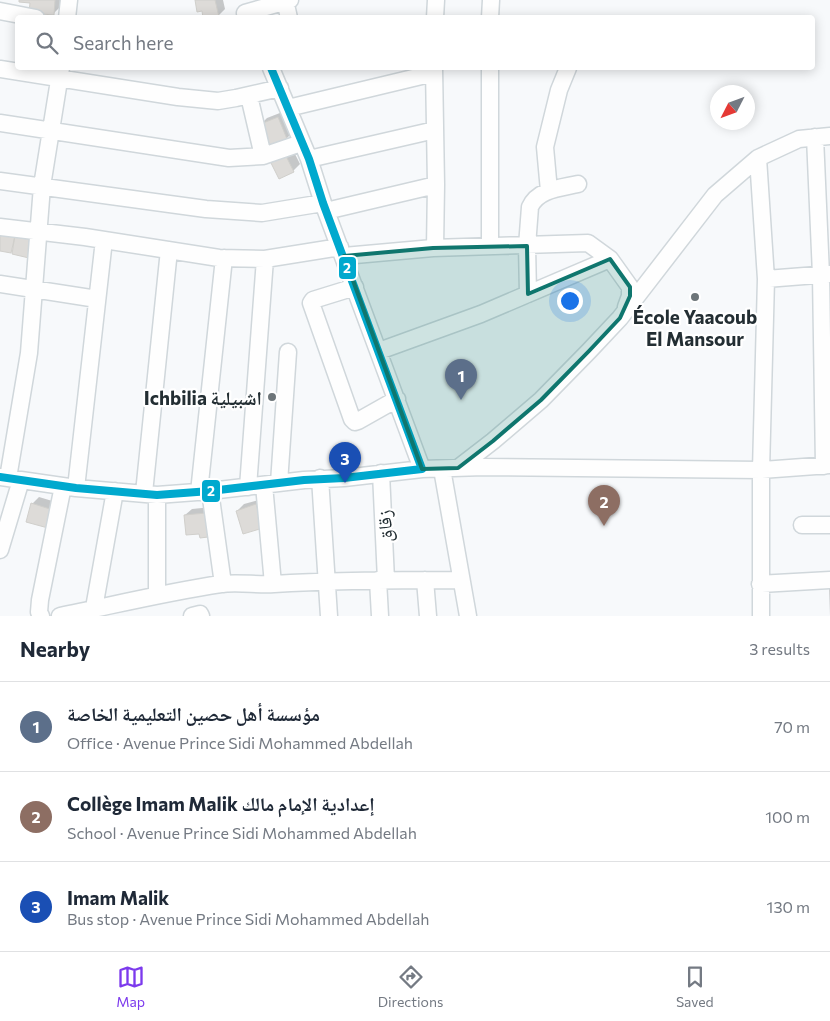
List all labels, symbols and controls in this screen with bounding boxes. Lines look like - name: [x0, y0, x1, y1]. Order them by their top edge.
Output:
- search box: [15, 15, 815, 70]
- icon: search: [33, 29, 61, 57]
- text: Search here: [73, 31, 173, 54]
- north arrow: [710, 85, 755, 130]
- line badge: 2: [338, 256, 357, 280]
- text: 2: [343, 259, 351, 276]
- your location: [557, 288, 583, 314]
- marker: École Yaacoub El Mansour: [689, 291, 701, 303]
- place label: École Yaacoub El Mansour: [633, 305, 757, 350]
- pin: 1: [445, 359, 477, 400]
- place label: Ichbilia اشبيلية: [144, 386, 262, 409]
- marker: Ichbilia اشبيلية: [266, 391, 278, 403]
- pin: 3: [329, 442, 361, 483]
- line badge: 2: [201, 479, 221, 503]
- text: 2: [207, 482, 215, 499]
- pin: 2: [588, 485, 620, 526]
- street label: زقاق: [372, 509, 397, 543]
- text: Nearby: [20, 636, 90, 661]
- text: 3 results: [749, 639, 810, 658]
- text: مؤسسة أهل حصين التعليمية الخاصة: [67, 702, 320, 725]
- text: 1: [32, 717, 40, 736]
- text: 70 m: [774, 717, 810, 736]
- text: Office · Avenue Prince Sidi Mohammed Abdellah: [67, 733, 413, 752]
- text: Collège Imam Malik إعدادية الإمام مالك: [67, 792, 375, 815]
- text: 2: [31, 807, 41, 826]
- text: 100 m: [765, 807, 810, 826]
- text: School · Avenue Prince Sidi Mohammed Abdellah: [67, 823, 417, 842]
- text: Imam Malik: [67, 886, 169, 909]
- text: 3: [31, 897, 41, 916]
- text: 130 m: [767, 897, 810, 916]
- text: Bus stop · Avenue Prince Sidi Mohammed Abdellah: [67, 909, 430, 928]
- tab: Map: [116, 963, 145, 1010]
- tab: Directions: [378, 963, 443, 1010]
- tab: Saved: [676, 963, 714, 1010]

